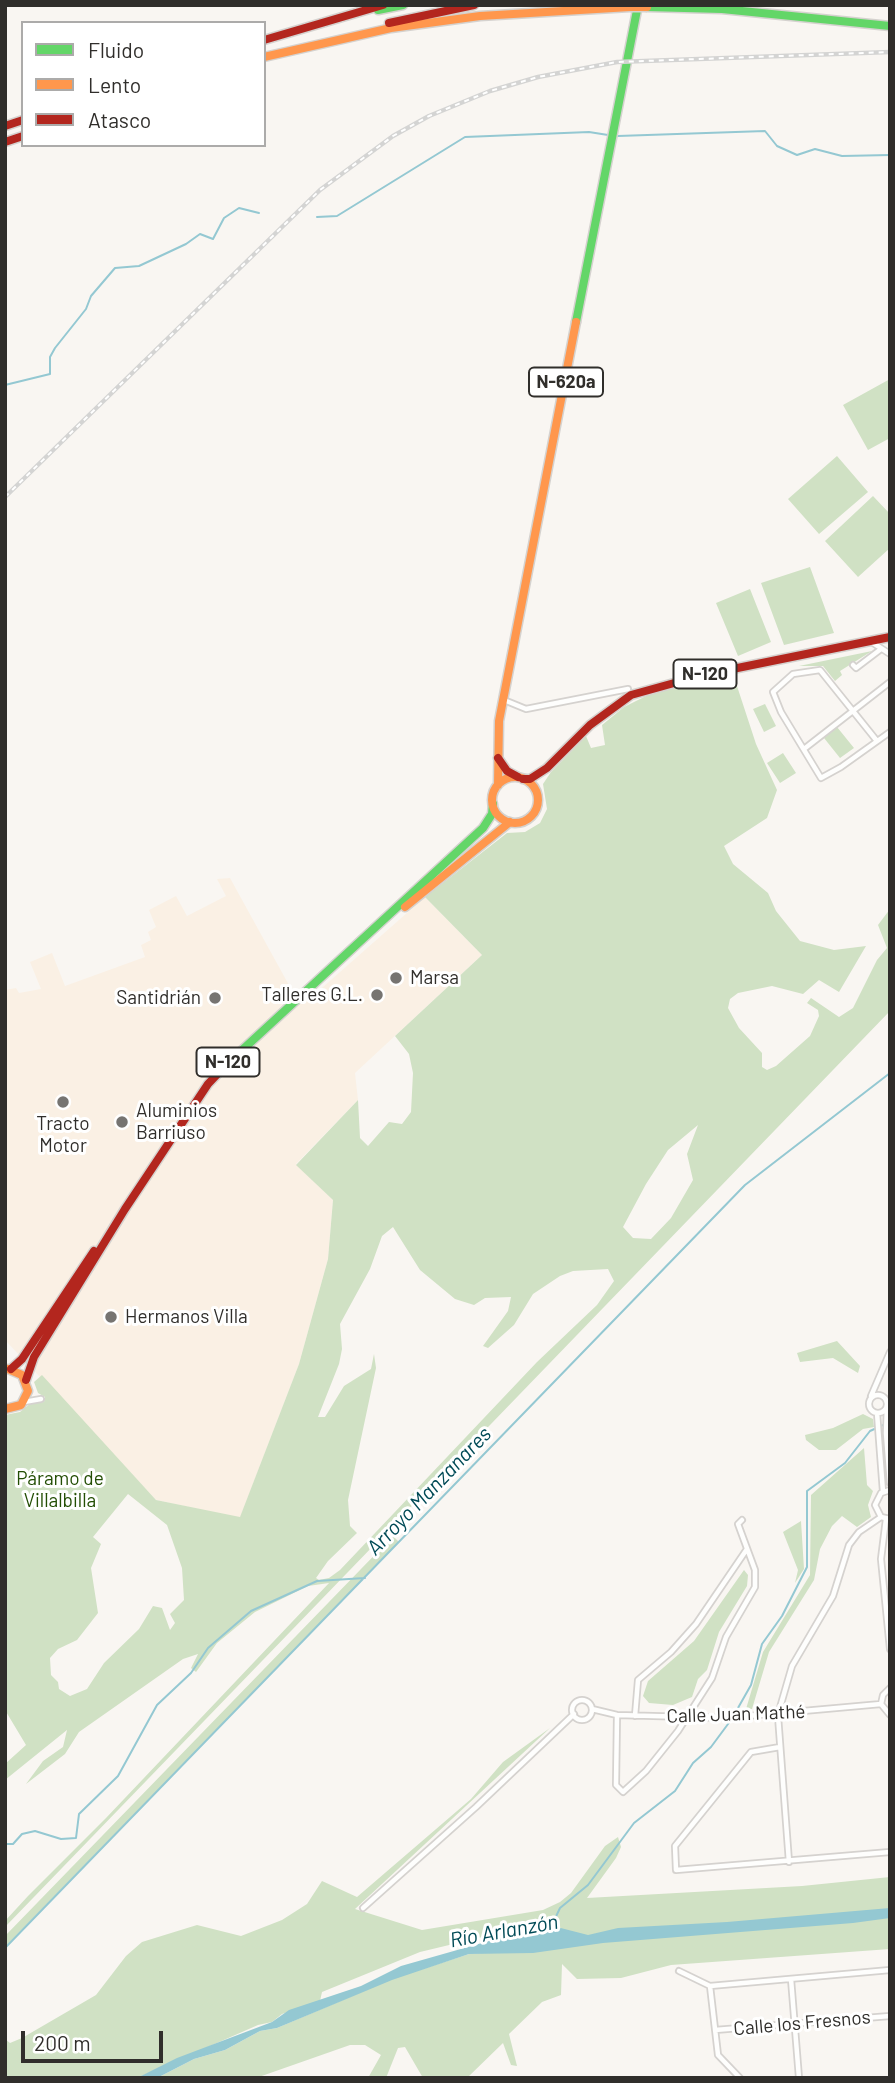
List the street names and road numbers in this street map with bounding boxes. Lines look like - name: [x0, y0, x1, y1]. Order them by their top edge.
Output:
- road number: N-620a: [529, 368, 603, 396]
- road number: N-120: [674, 660, 736, 688]
- road number: N-120: [196, 1048, 260, 1077]
- street label: Calle Juan Mathé: [666, 1700, 806, 1728]
- street label: Calle los Fresnos: [733, 2006, 871, 2040]

